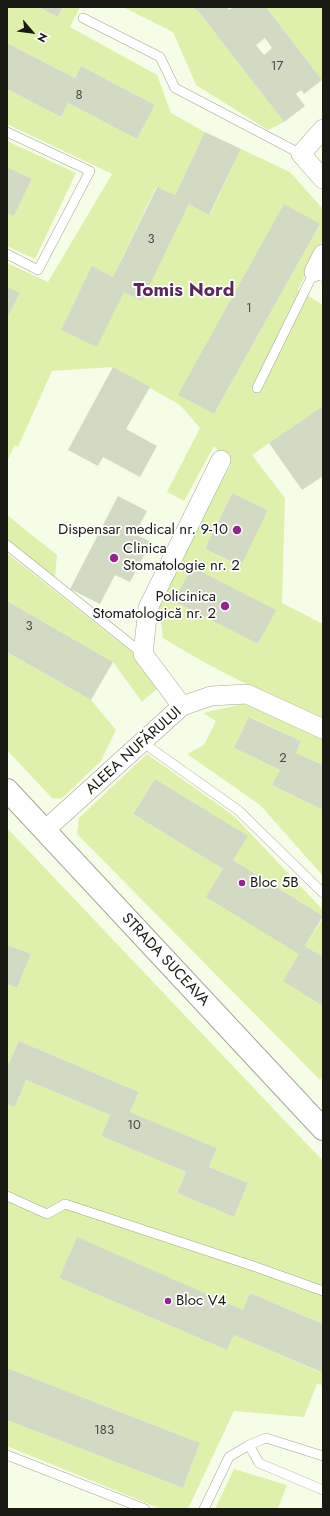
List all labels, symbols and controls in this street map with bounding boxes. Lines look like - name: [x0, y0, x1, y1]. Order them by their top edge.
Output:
- north arrow: [12, 12, 52, 52]
- text: N: [33, 30, 52, 45]
- house number: 17: [271, 59, 283, 75]
- house number: 8: [75, 88, 83, 104]
- house number: 3: [147, 232, 155, 248]
- district label: Tomis Nord: [134, 280, 234, 302]
- house number: 1: [246, 301, 252, 317]
- place label: Dispensar medical nr. 9-10: [58, 521, 228, 539]
- marker: Dispensar medical nr. 9-10: [231, 524, 243, 536]
- place label: Clinica Stomatologie nr. 2: [123, 540, 240, 575]
- marker: Clinica Stomatologie nr. 2: [108, 552, 120, 564]
- place label: Policinica Stomatologică nr. 2: [93, 588, 216, 623]
- marker: Policinica Stomatologică nr. 2: [219, 600, 231, 612]
- house number: 3: [25, 619, 33, 635]
- street label: ALEEA NUFĂRULUI: [82, 703, 186, 799]
- house number: 2: [279, 751, 287, 767]
- place label: Bloc 5B: [250, 874, 299, 892]
- marker: Bloc 5B: [237, 878, 247, 888]
- street label: STRADA SUCEAVA: [117, 910, 213, 1010]
- house number: 10: [127, 1118, 141, 1134]
- place label: Bloc V4: [176, 1292, 226, 1310]
- marker: Bloc V4: [163, 1296, 173, 1306]
- house number: 183: [94, 1423, 114, 1439]

